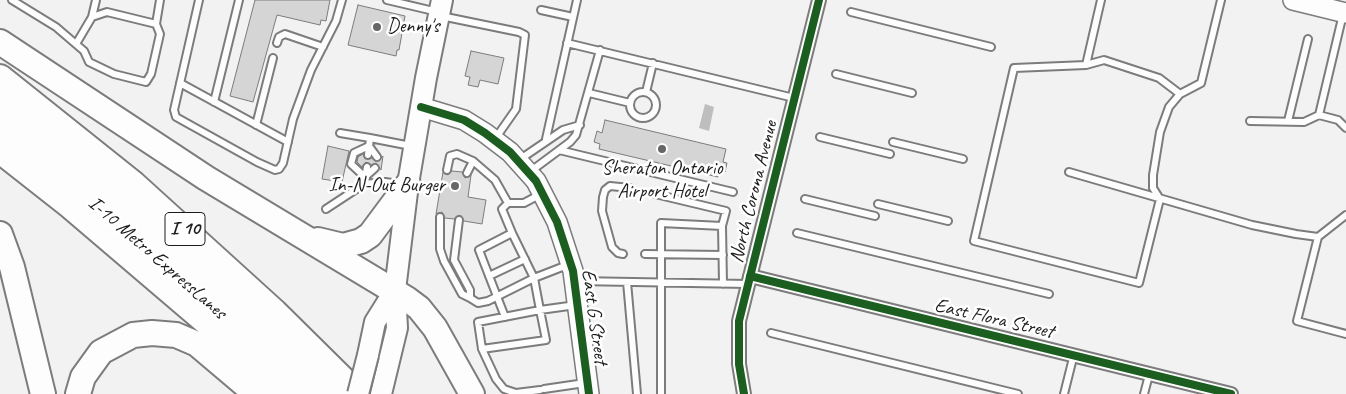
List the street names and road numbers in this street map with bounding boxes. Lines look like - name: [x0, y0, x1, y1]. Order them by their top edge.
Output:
- street label: North Corona Avenue: [725, 118, 783, 266]
- street label: I-10 Metro ExpressLanes: [83, 191, 231, 325]
- road number: I 10: [165, 212, 205, 245]
- street label: East G Street: [575, 268, 613, 366]
- street label: East Flora Street: [932, 294, 1056, 344]

